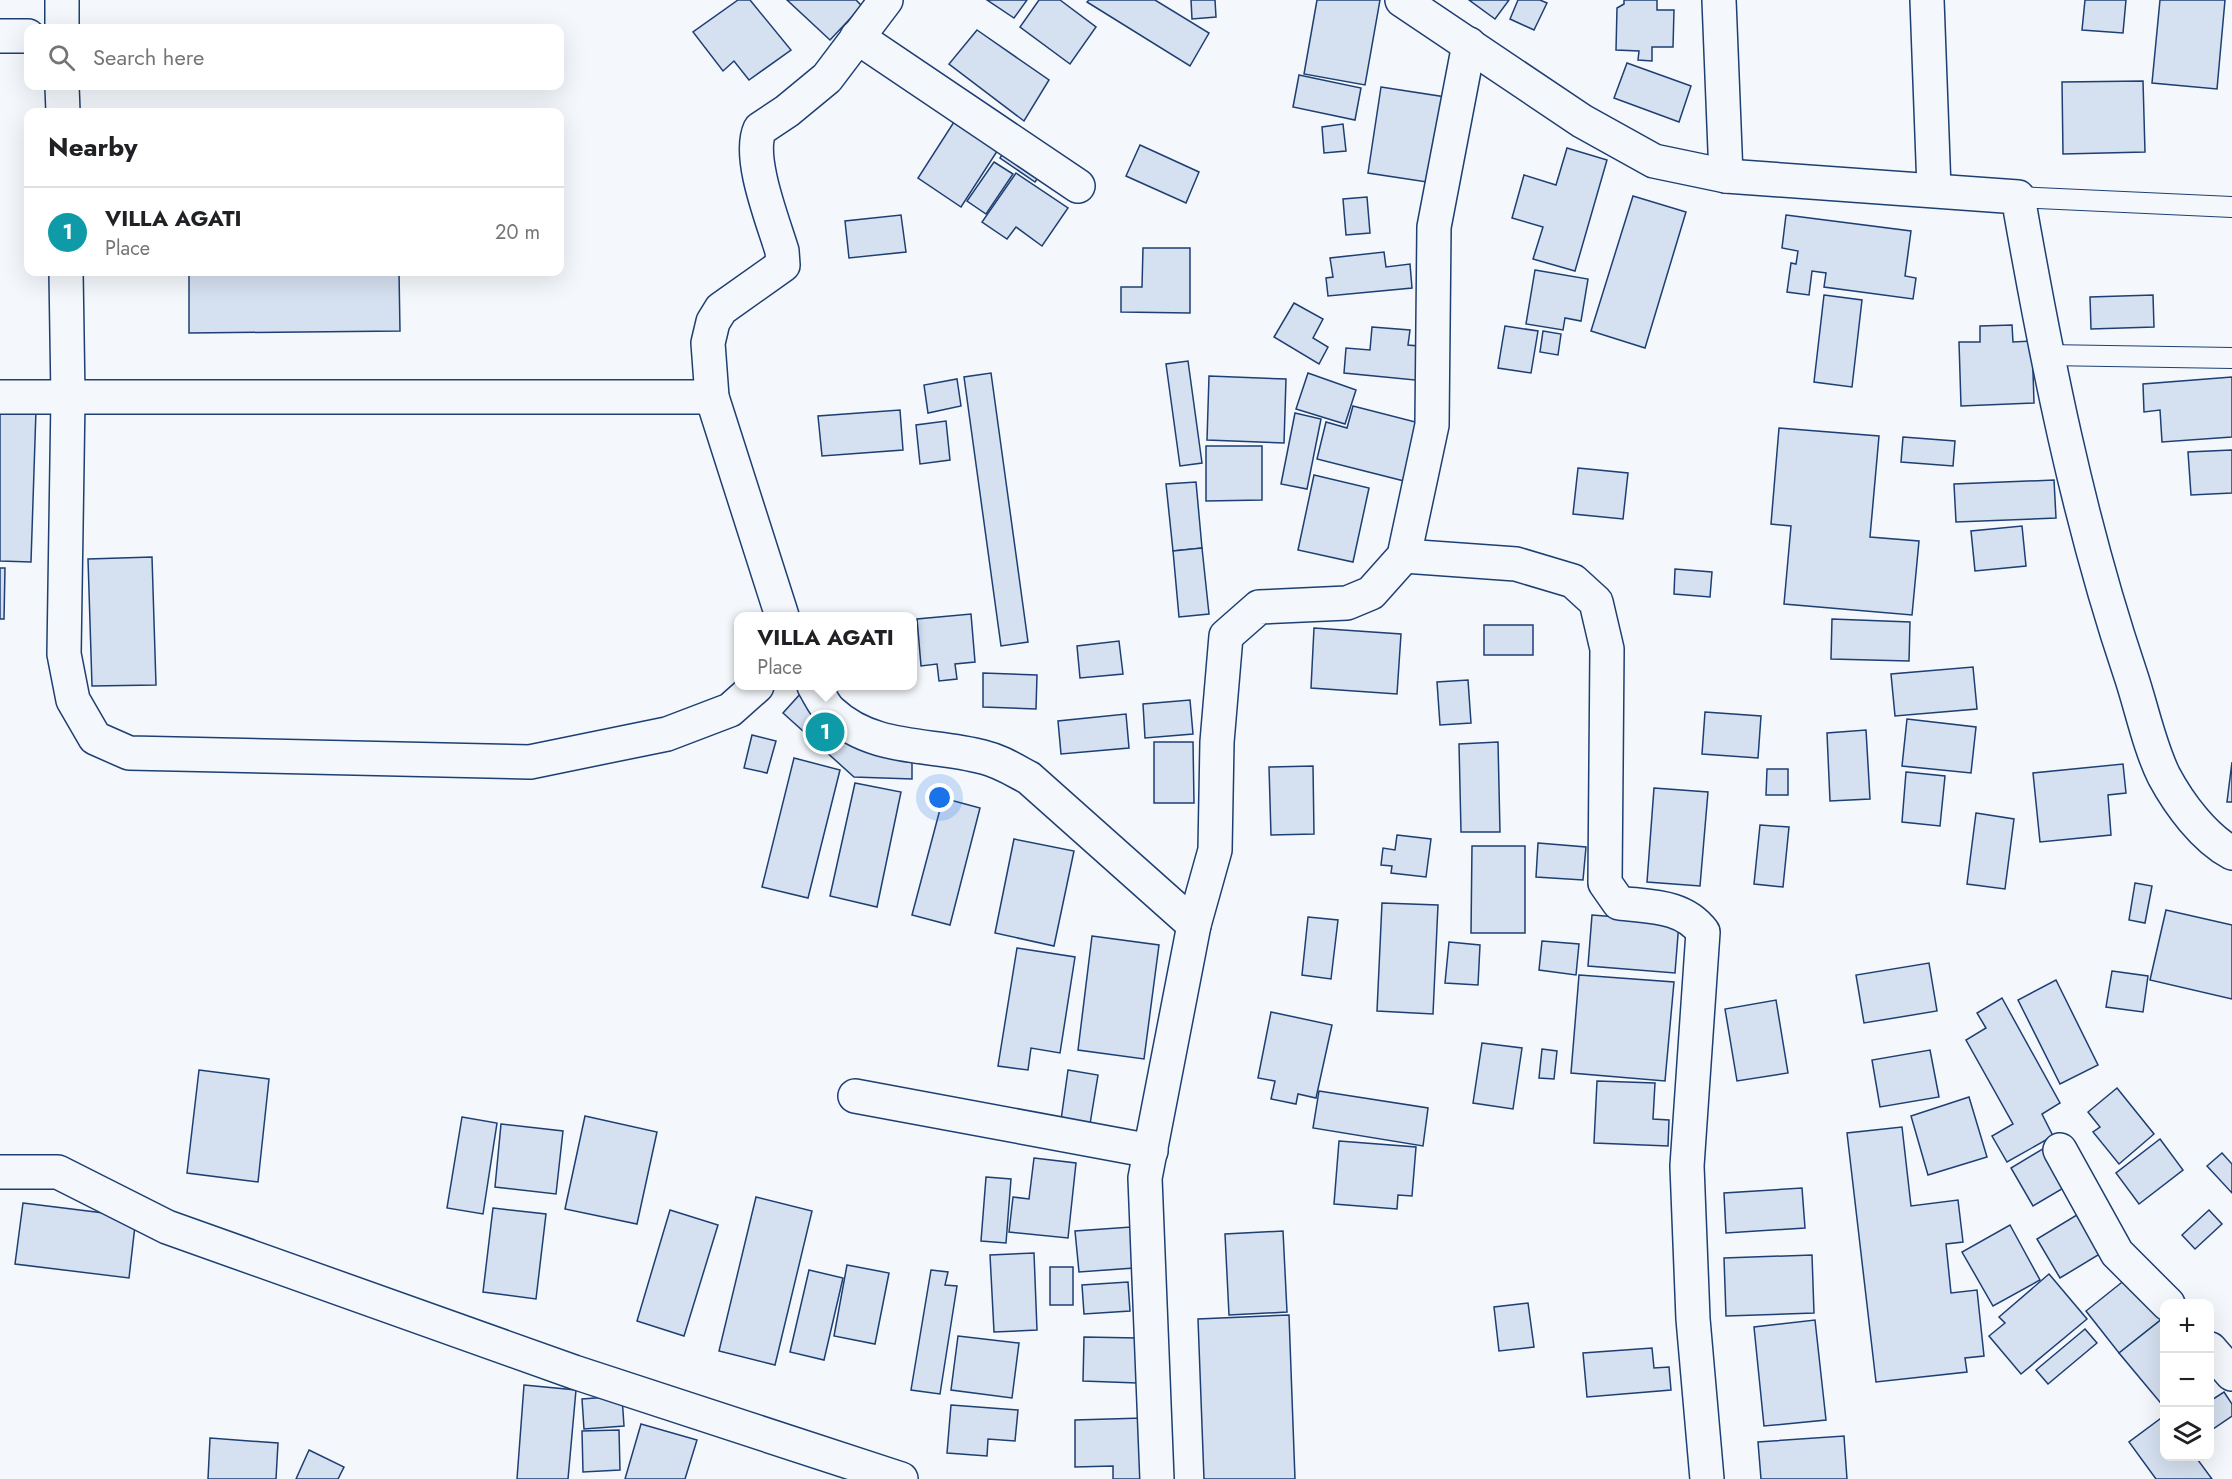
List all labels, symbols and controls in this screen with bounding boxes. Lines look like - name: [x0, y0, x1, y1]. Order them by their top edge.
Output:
- search box: [24, 24, 564, 90]
- icon: search: [45, 41, 78, 74]
- text: Search here: [93, 41, 204, 73]
- text: Nearby: [48, 128, 137, 166]
- text: VILLA AGATI: [105, 202, 242, 234]
- text: 1: [62, 218, 73, 247]
- text: 20 m: [495, 218, 540, 247]
- text: Place: [105, 234, 150, 263]
- popup: [734, 612, 917, 690]
- text: VILLA AGATI: [757, 621, 894, 653]
- text: Place: [757, 653, 802, 682]
- pin: 1: [806, 710, 844, 754]
- your location: [925, 783, 954, 812]
- map controls: [2160, 1299, 2214, 1461]
- button: +: [2160, 1299, 2214, 1353]
- button: −: [2160, 1353, 2214, 1407]
- button: layers: [2160, 1407, 2214, 1461]

